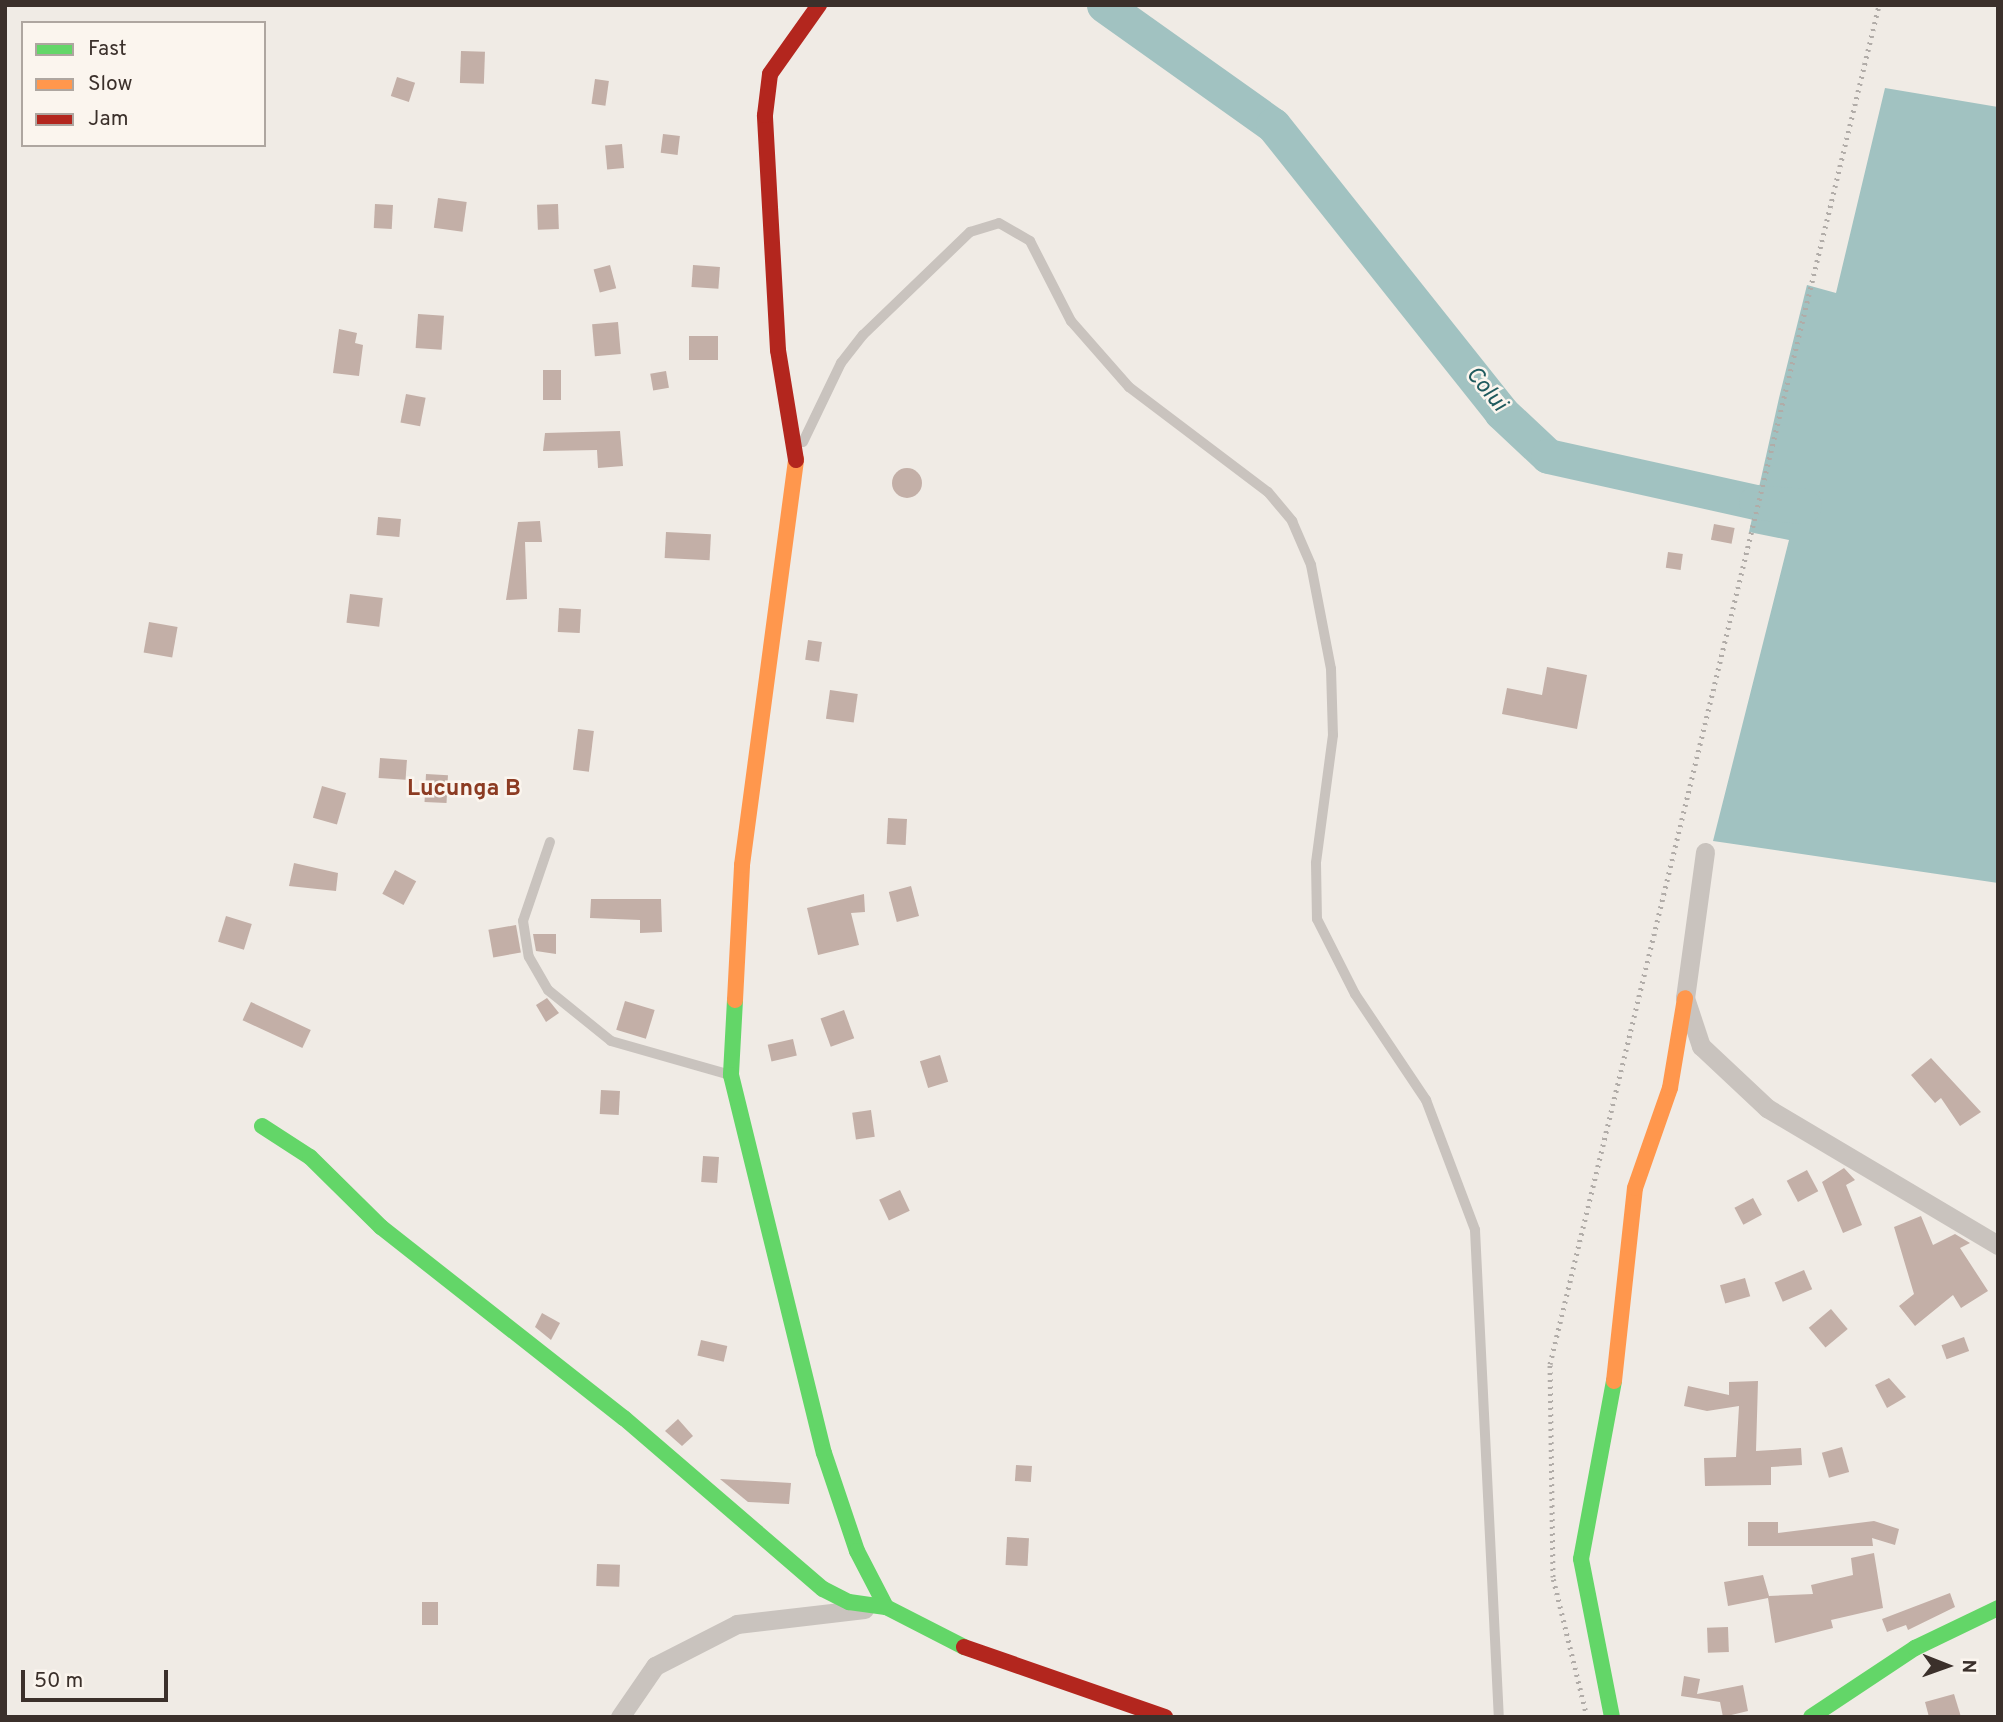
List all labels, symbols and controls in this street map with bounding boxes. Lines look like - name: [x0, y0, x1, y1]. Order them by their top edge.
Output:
- legend: [21, 21, 266, 147]
- text: Fast: [88, 36, 127, 63]
- text: Slow: [88, 71, 133, 98]
- text: Jam: [88, 106, 129, 133]
- water label: Colui: [1458, 362, 1512, 418]
- district label: Lucunga B: [407, 776, 521, 804]
- north arrow: [1912, 1631, 1982, 1701]
- scale bar: [24, 1656, 172, 1700]
- text: N: [1956, 1659, 1980, 1673]
- text: 50 m: [34, 1668, 83, 1695]

